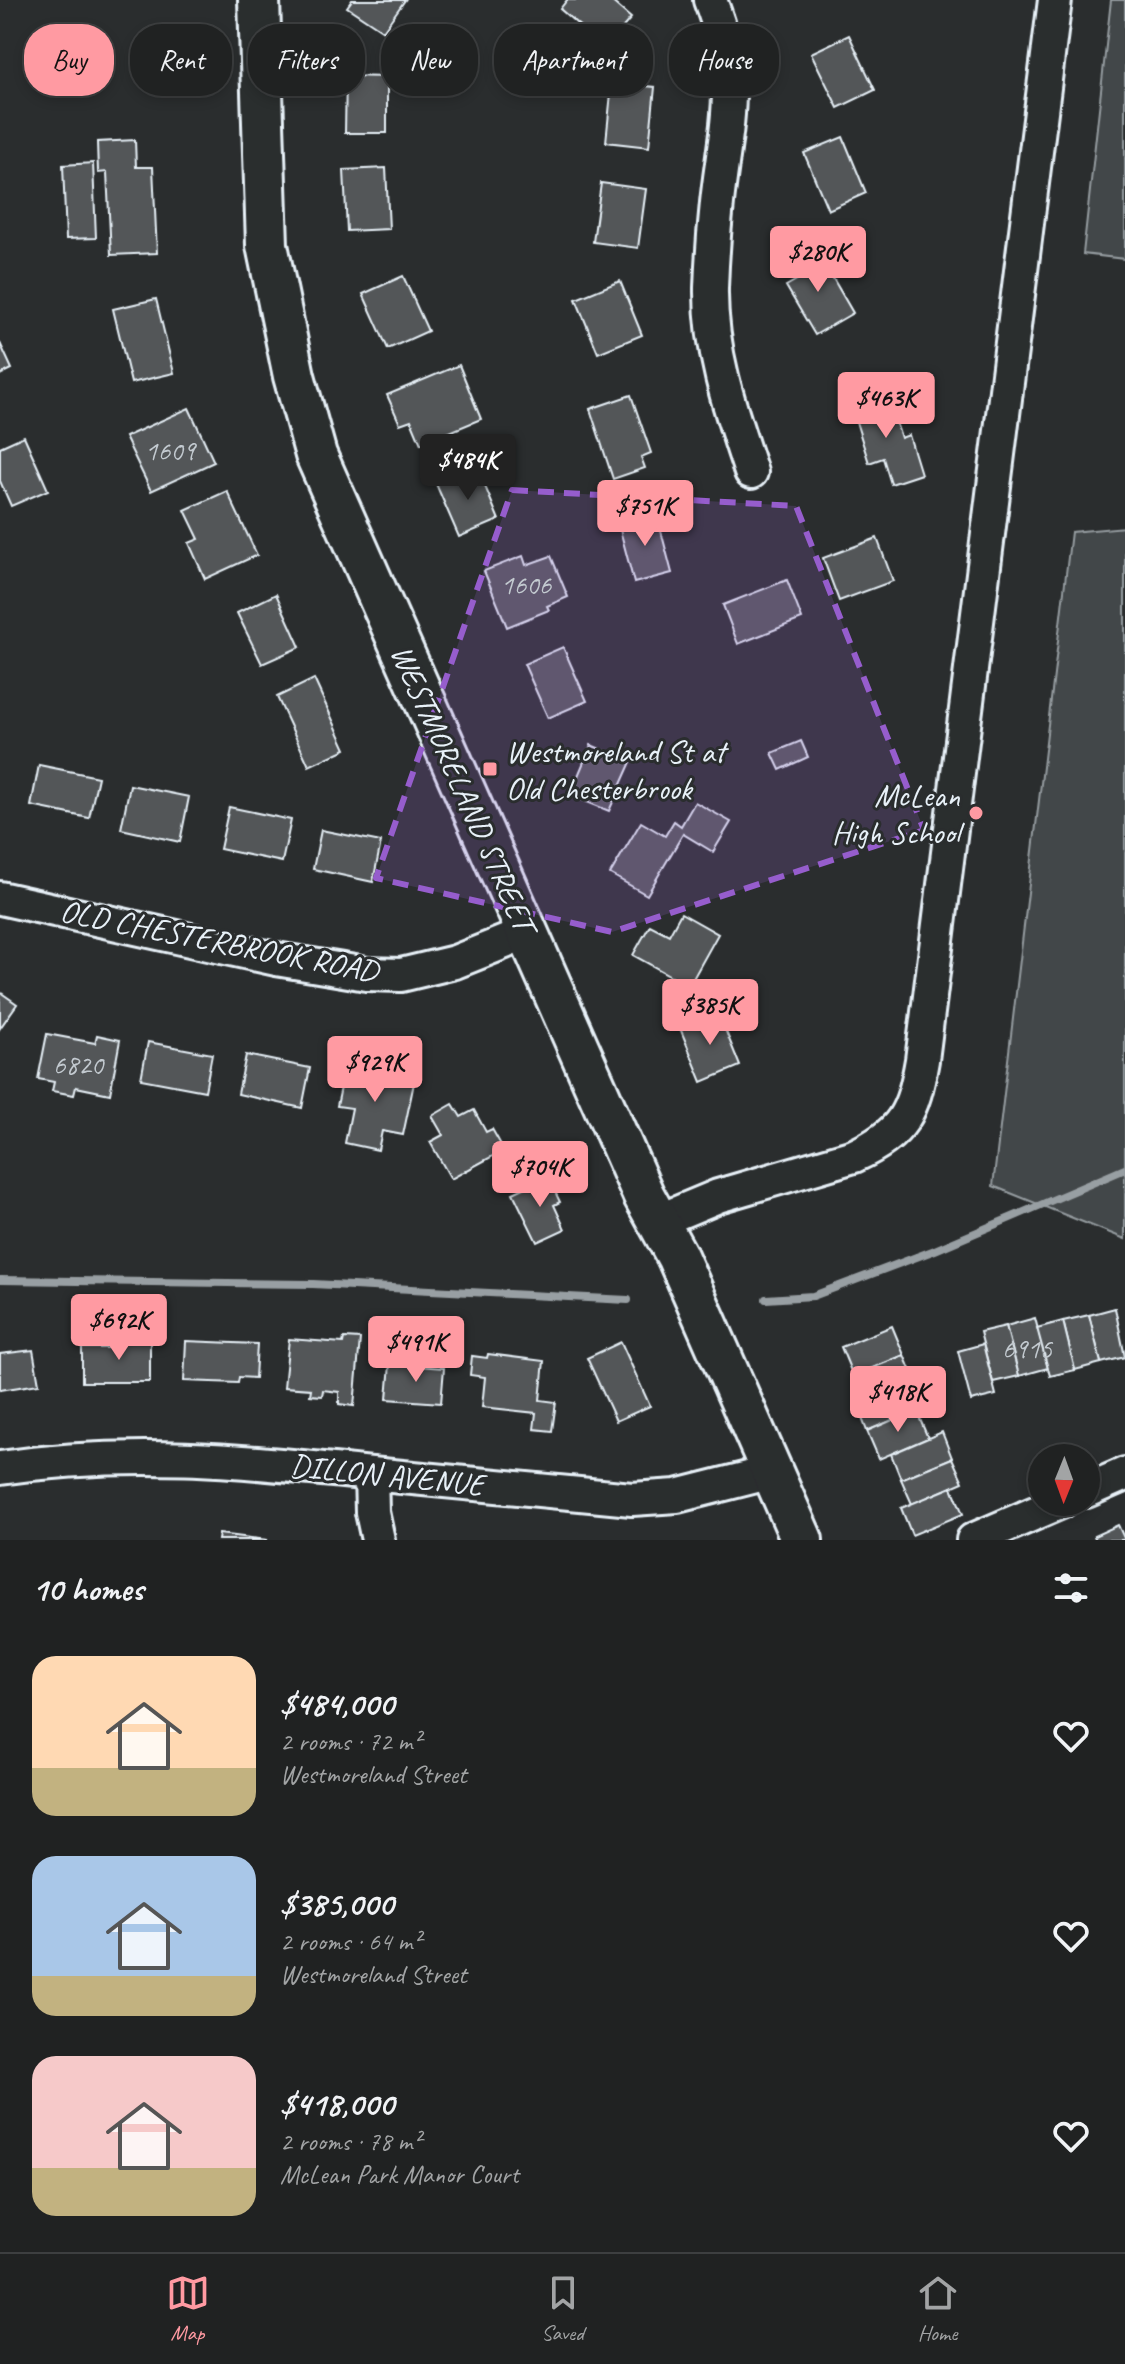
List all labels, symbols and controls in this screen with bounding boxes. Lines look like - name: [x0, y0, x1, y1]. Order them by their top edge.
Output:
- chip: Buy: [24, 24, 114, 96]
- chip: Rent: [130, 24, 232, 96]
- chip: Filters: [248, 24, 365, 96]
- chip: New: [381, 24, 478, 96]
- chip: Apartment: [494, 24, 653, 96]
- chip: House: [669, 24, 779, 96]
- pin: $280K: [762, 226, 874, 294]
- text: $280K: [788, 235, 848, 268]
- pin: $463K: [830, 372, 942, 440]
- text: $463K: [856, 381, 916, 414]
- house number: 1609: [145, 433, 198, 468]
- pin: $484K: [412, 434, 524, 502]
- text: $484K: [438, 443, 498, 476]
- pin: $751K: [589, 480, 701, 548]
- text: $751K: [615, 489, 675, 522]
- house number: 1606: [501, 567, 553, 602]
- street label: WESTMORELAND STREET: [381, 638, 548, 945]
- place label: Westmoreland St at Old Chesterbrook: [506, 731, 729, 809]
- marker: Westmoreland St at Old Chesterbrook: [481, 760, 499, 778]
- place label: McLean High School: [832, 775, 966, 853]
- marker: McLean High School: [967, 804, 985, 822]
- street label: OLD CHESTERBROOK ROAD: [57, 890, 384, 992]
- pin: $385K: [654, 979, 766, 1047]
- text: $385K: [680, 988, 740, 1021]
- pin: $929K: [319, 1036, 431, 1104]
- text: $929K: [345, 1045, 405, 1078]
- house number: 6820: [53, 1047, 106, 1082]
- pin: $704K: [484, 1141, 596, 1209]
- text: $704K: [510, 1150, 570, 1183]
- pin: $692K: [63, 1294, 175, 1362]
- text: $692K: [89, 1303, 149, 1336]
- pin: $491K: [360, 1316, 472, 1384]
- text: $491K: [386, 1325, 446, 1358]
- house number: 6915: [1002, 1331, 1054, 1366]
- pin: $418K: [842, 1366, 954, 1434]
- text: $418K: [868, 1375, 928, 1408]
- street label: DILLON AVENUE: [288, 1444, 490, 1506]
- north arrow: [1028, 1444, 1100, 1516]
- map controls: [1028, 1444, 1100, 1516]
- icon: filters: [1049, 1566, 1093, 1610]
- text: 10 homes: [32, 1567, 143, 1610]
- text: $484,000: [280, 1682, 394, 1725]
- icon: home: [96, 1688, 192, 1784]
- icon: heart: [1049, 1714, 1093, 1758]
- text: 2 rooms · 72 m²: [280, 1725, 421, 1758]
- text: Westmoreland Street: [280, 1758, 467, 1791]
- text: $385,000: [280, 1882, 393, 1925]
- icon: home: [96, 1888, 192, 1984]
- icon: heart: [1049, 1914, 1093, 1958]
- text: 2 rooms · 64 m²: [280, 1925, 421, 1958]
- text: Westmoreland Street: [280, 1958, 467, 1991]
- text: $418,000: [280, 2082, 394, 2125]
- icon: home: [96, 2088, 192, 2184]
- icon: heart: [1049, 2114, 1093, 2158]
- text: 2 rooms · 78 m²: [280, 2125, 421, 2158]
- text: McLean Park Manor Court: [280, 2158, 519, 2191]
- tab: Map: [166, 2271, 210, 2347]
- tab: Saved: [541, 2271, 585, 2347]
- tab: Home: [916, 2271, 960, 2347]

